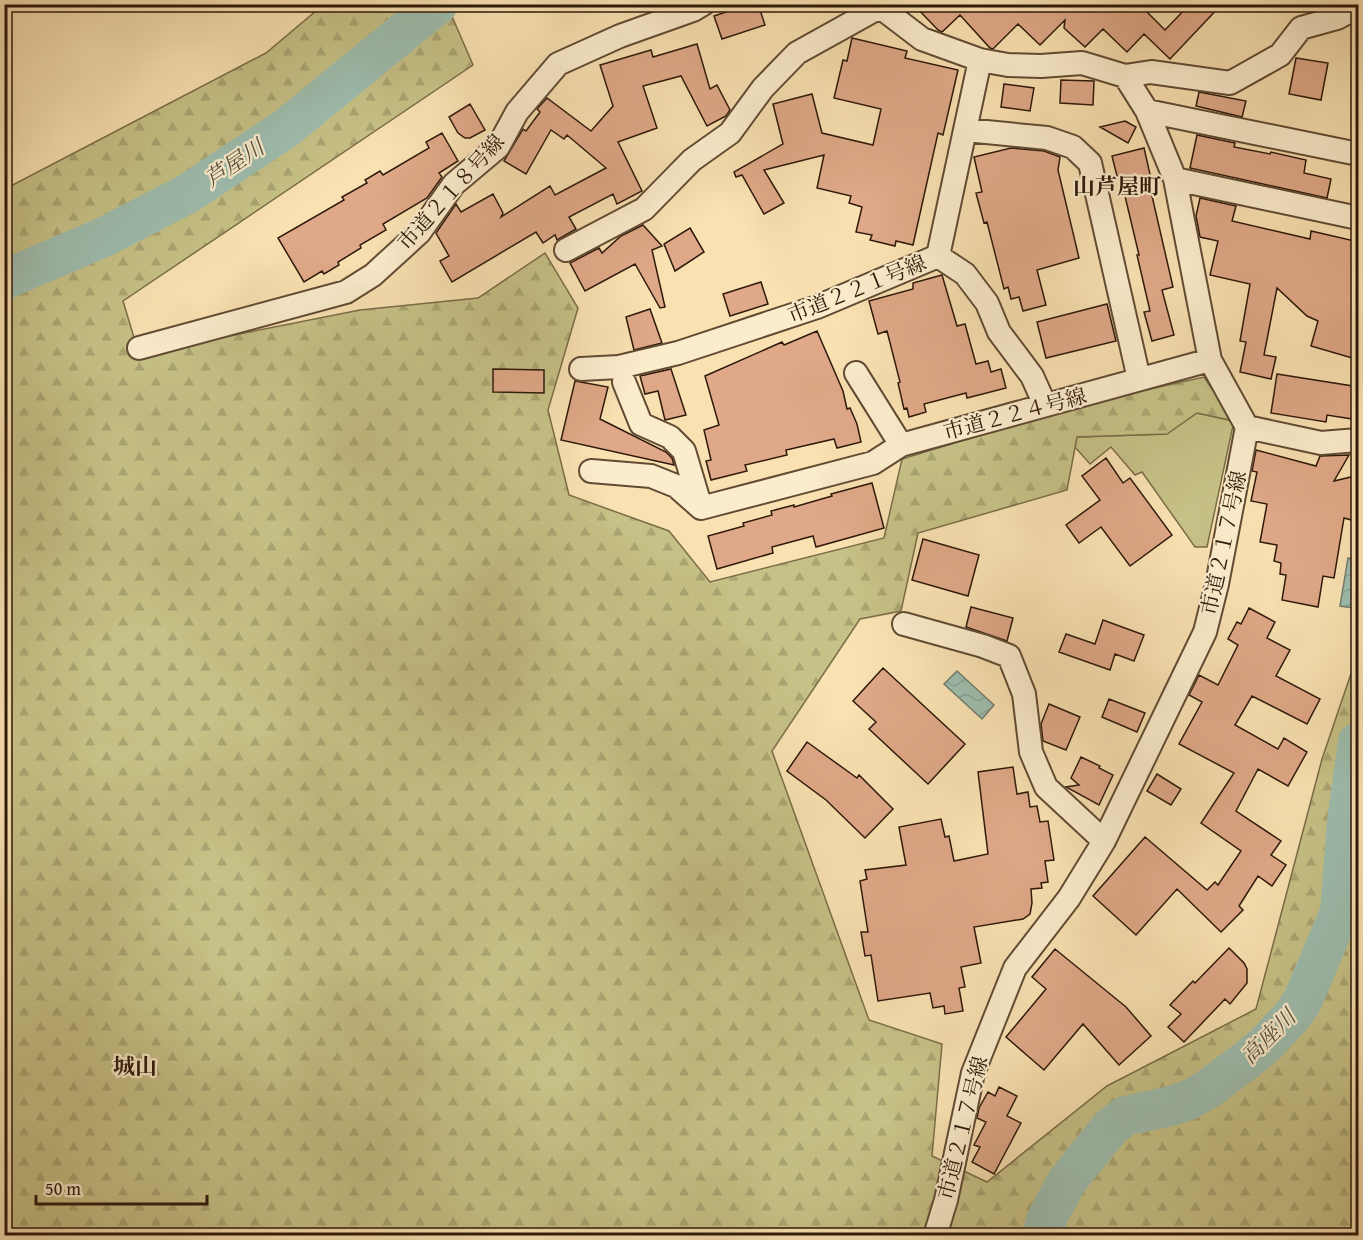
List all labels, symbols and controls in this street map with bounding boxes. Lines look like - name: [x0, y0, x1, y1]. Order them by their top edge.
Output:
- street label: 市道２１８号線: [390, 127, 511, 257]
- water label: 芦屋川: [198, 130, 272, 195]
- district label: 山芦屋町: [1073, 170, 1161, 202]
- street label: 市道２２１号線: [783, 247, 931, 330]
- street label: 市道２２４号線: [940, 380, 1090, 448]
- street label: 市道２１７号線: [1193, 468, 1254, 618]
- water label: 高座川: [1233, 1000, 1304, 1071]
- district label: 城山: [113, 1050, 157, 1082]
- street label: 市道２１７号線: [930, 1053, 995, 1203]
- scale bar: [36, 1168, 207, 1206]
- text: 50 m: [45, 1175, 81, 1202]

